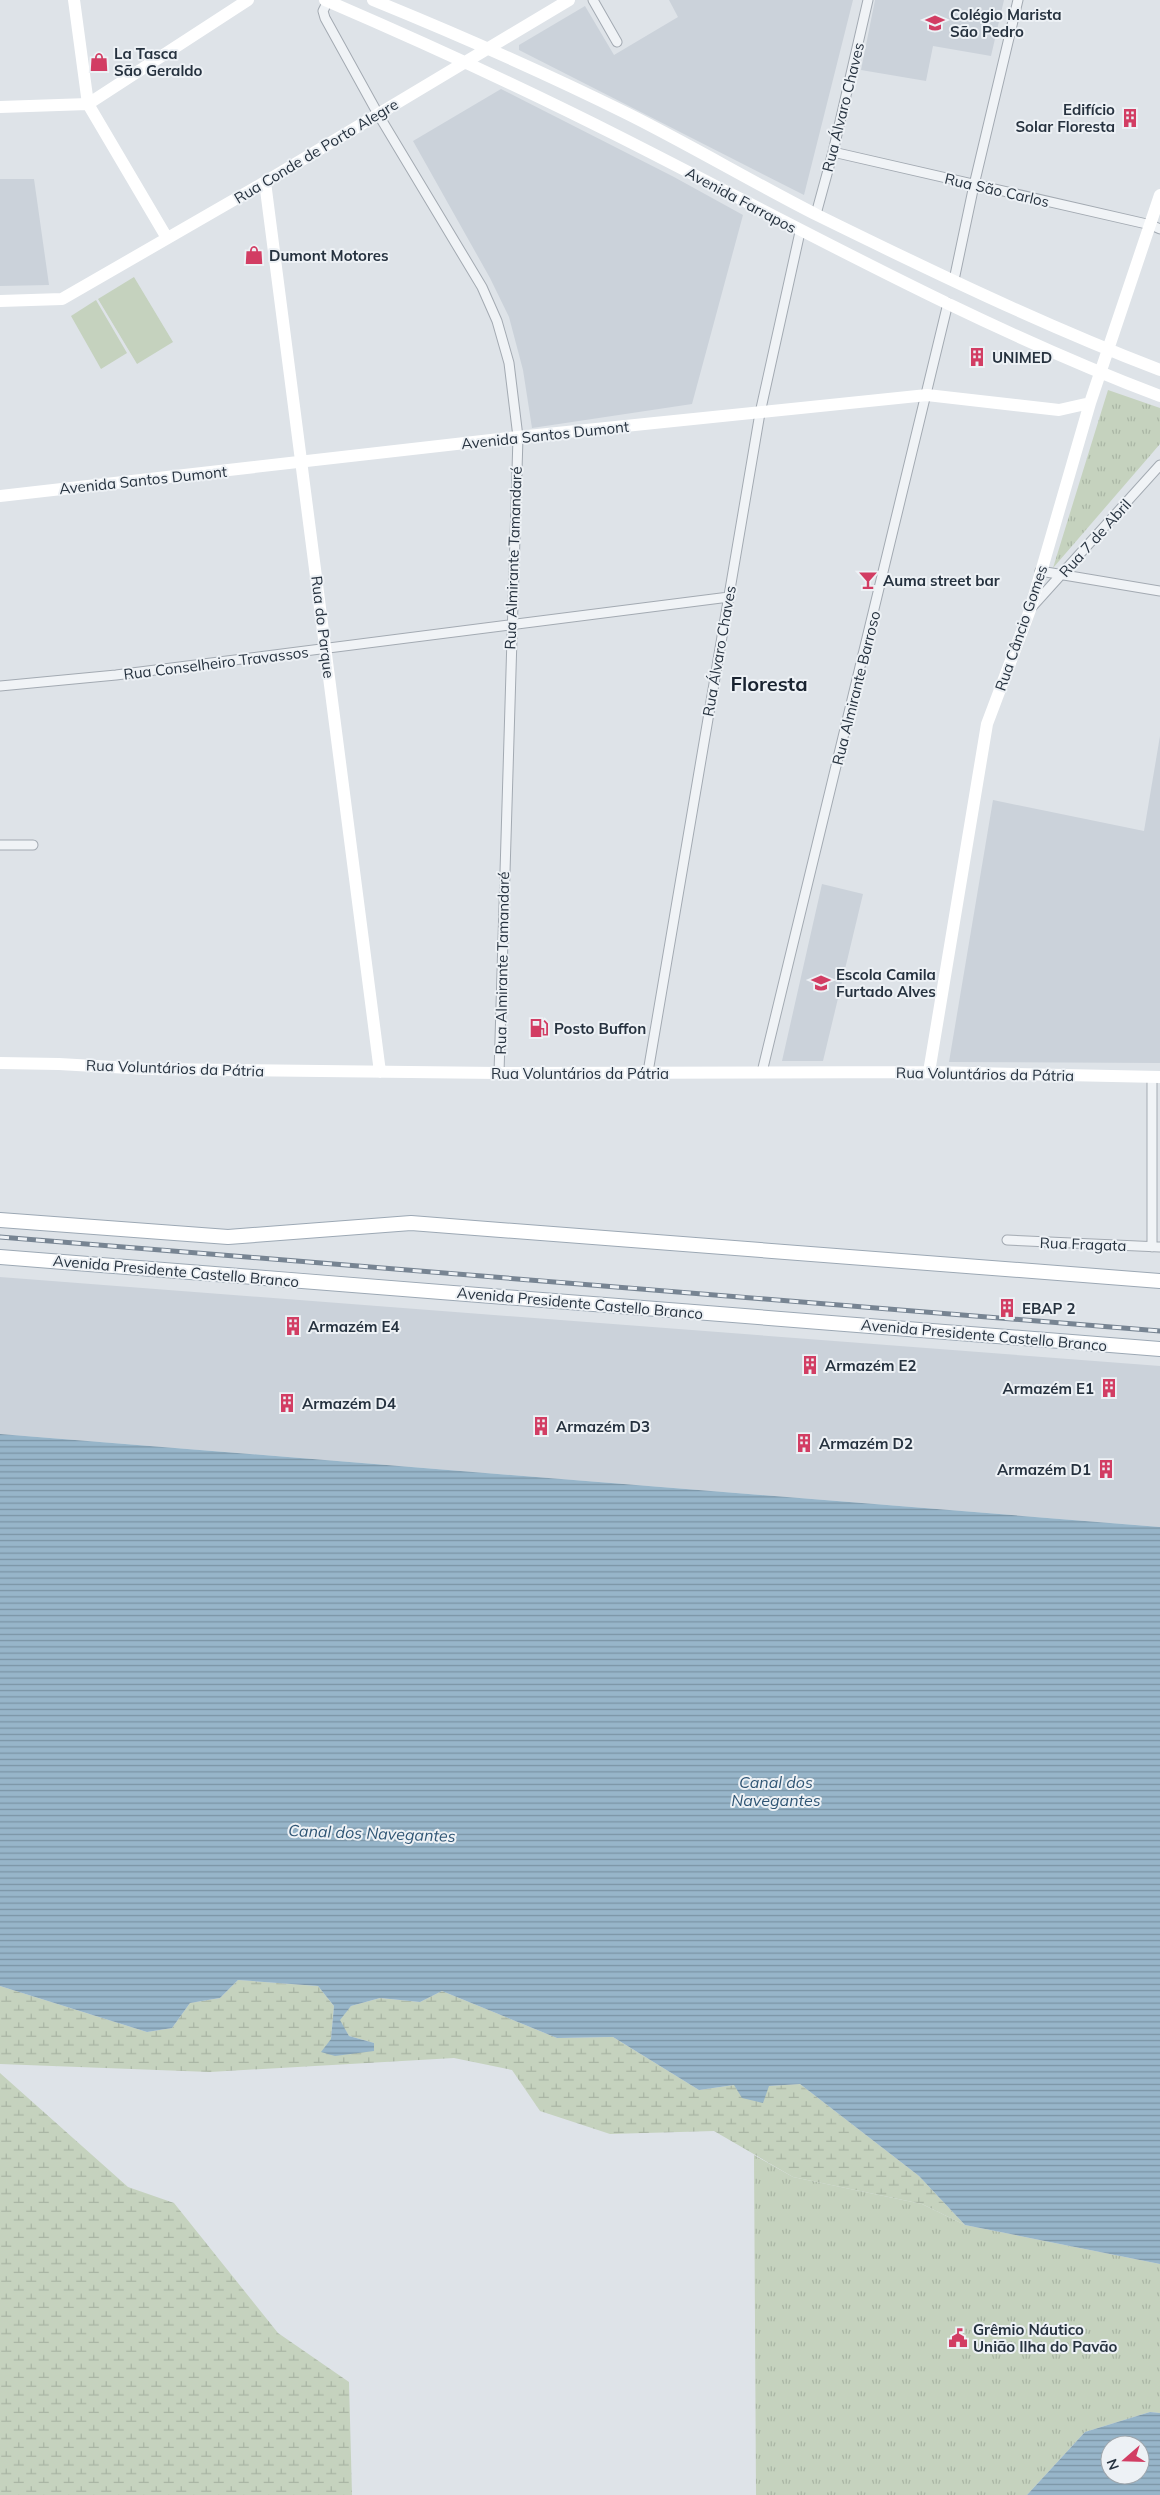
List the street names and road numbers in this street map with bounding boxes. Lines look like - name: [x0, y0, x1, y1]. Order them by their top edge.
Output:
- street label: Rua Álvaro Chaves: [818, 40, 868, 174]
- street label: Rua Conde de Porto Alegre: [231, 94, 401, 208]
- street label: Avenida Farrapos: [682, 163, 800, 237]
- street label: Rua São Carlos: [943, 169, 1051, 211]
- street label: Avenida Santos Dumont: [460, 417, 630, 453]
- street label: Avenida Santos Dumont: [58, 462, 228, 498]
- street label: Rua Almirante Tamandaré: [500, 466, 526, 650]
- street label: Rua 7 de Abril: [1055, 495, 1135, 581]
- street label: Rua Câncio Gomes: [991, 563, 1051, 693]
- street label: Rua do Parque: [307, 575, 339, 679]
- street label: Rua Álvaro Chaves: [698, 584, 740, 718]
- street label: Rua Almirante Barroso: [828, 609, 884, 767]
- street label: Rua Conselheiro Travassos: [122, 642, 310, 684]
- street label: Rua Almirante Tamandaré: [491, 871, 513, 1055]
- street label: Rua Voluntários da Pátria: [86, 1055, 264, 1081]
- street label: Rua Voluntários da Pátria: [896, 1063, 1074, 1085]
- street label: Rua Voluntários da Pátria: [491, 1064, 669, 1083]
- street label: Rua Fragata: [1039, 1233, 1127, 1255]
- street label: Avenida Presidente Castello Branco: [52, 1251, 300, 1291]
- street label: Avenida Presidente Castello Branco: [456, 1283, 704, 1323]
- street label: Avenida Presidente Castello Branco: [860, 1315, 1108, 1355]

